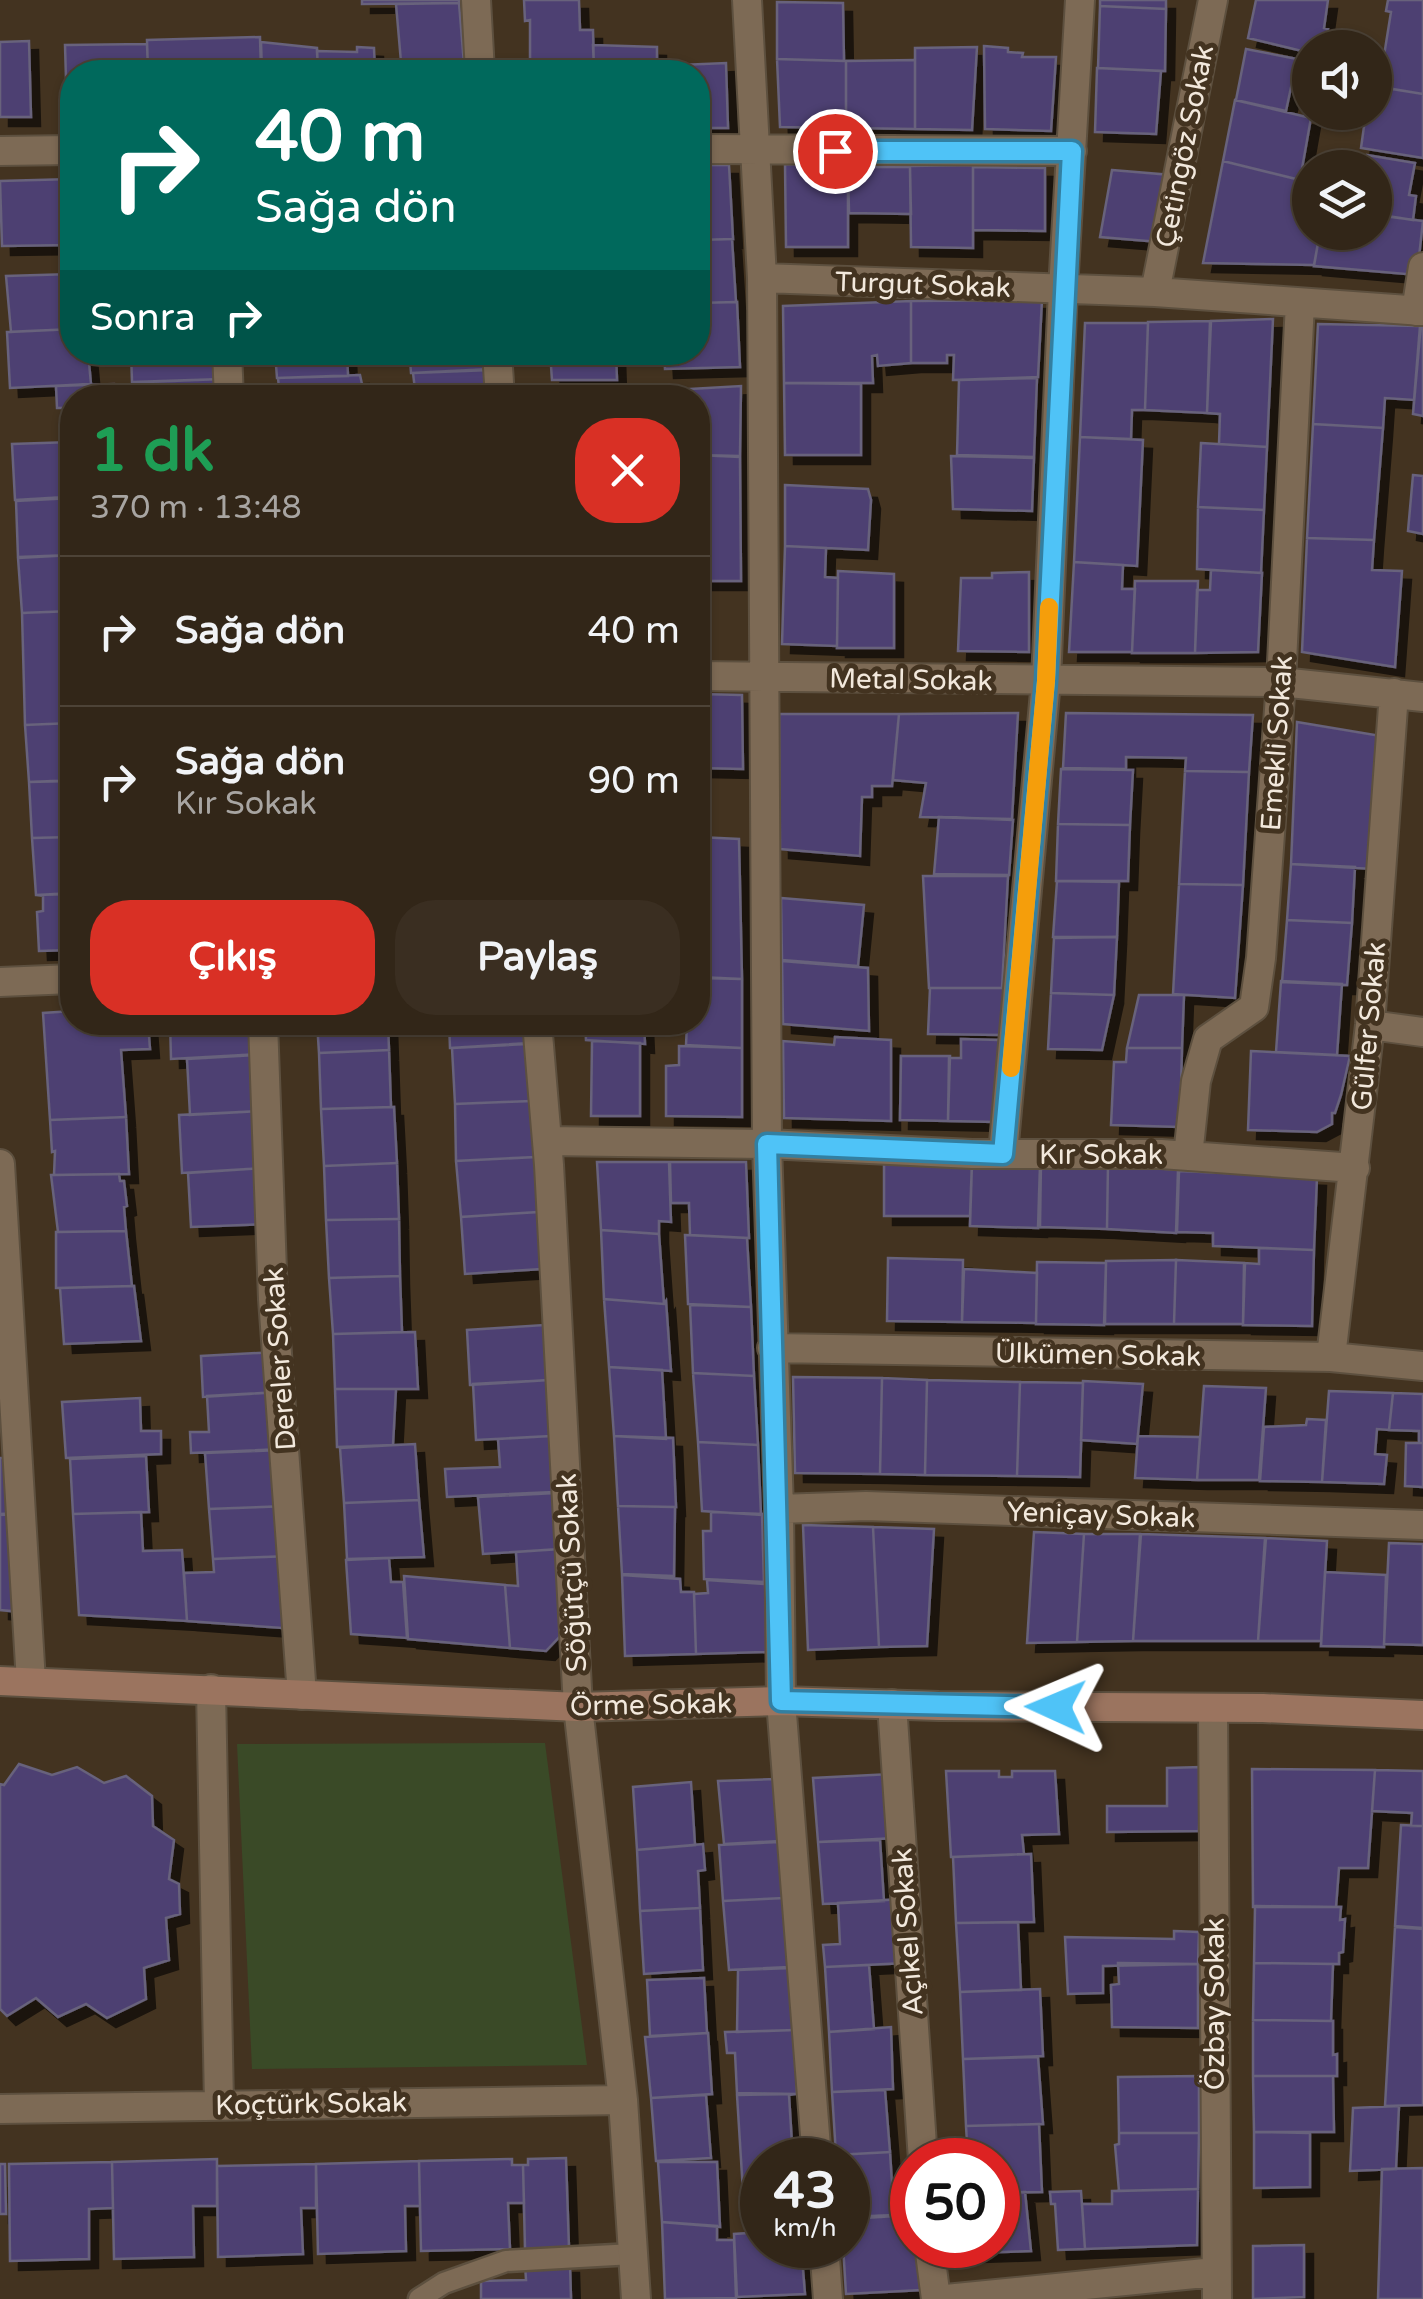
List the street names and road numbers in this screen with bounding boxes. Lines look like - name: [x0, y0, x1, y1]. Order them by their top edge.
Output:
- street label: Çetingöz Sokak: [1149, 42, 1221, 250]
- street label: Turgut Sokak: [835, 265, 1011, 305]
- street label: Emekli Sokak: [1254, 654, 1300, 832]
- street label: Metal Sokak: [829, 662, 993, 698]
- street label: Gülfer Sokak: [1345, 940, 1393, 1112]
- street label: Kır Sokak: [1039, 1138, 1163, 1172]
- street label: Dereler Sokak: [257, 1266, 303, 1452]
- street label: Ülkümen Sokak: [995, 1336, 1201, 1374]
- street label: Söğütçü Sokak: [550, 1473, 594, 1673]
- street label: Yeniçay Sokak: [1006, 1495, 1196, 1535]
- street label: Örme Sokak: [570, 1687, 732, 1723]
- street label: Açıkel Sokak: [885, 1847, 931, 2017]
- street label: Özbay Sokak: [1198, 1918, 1232, 2090]
- street label: Koçtürk Sokak: [215, 2085, 407, 2123]

